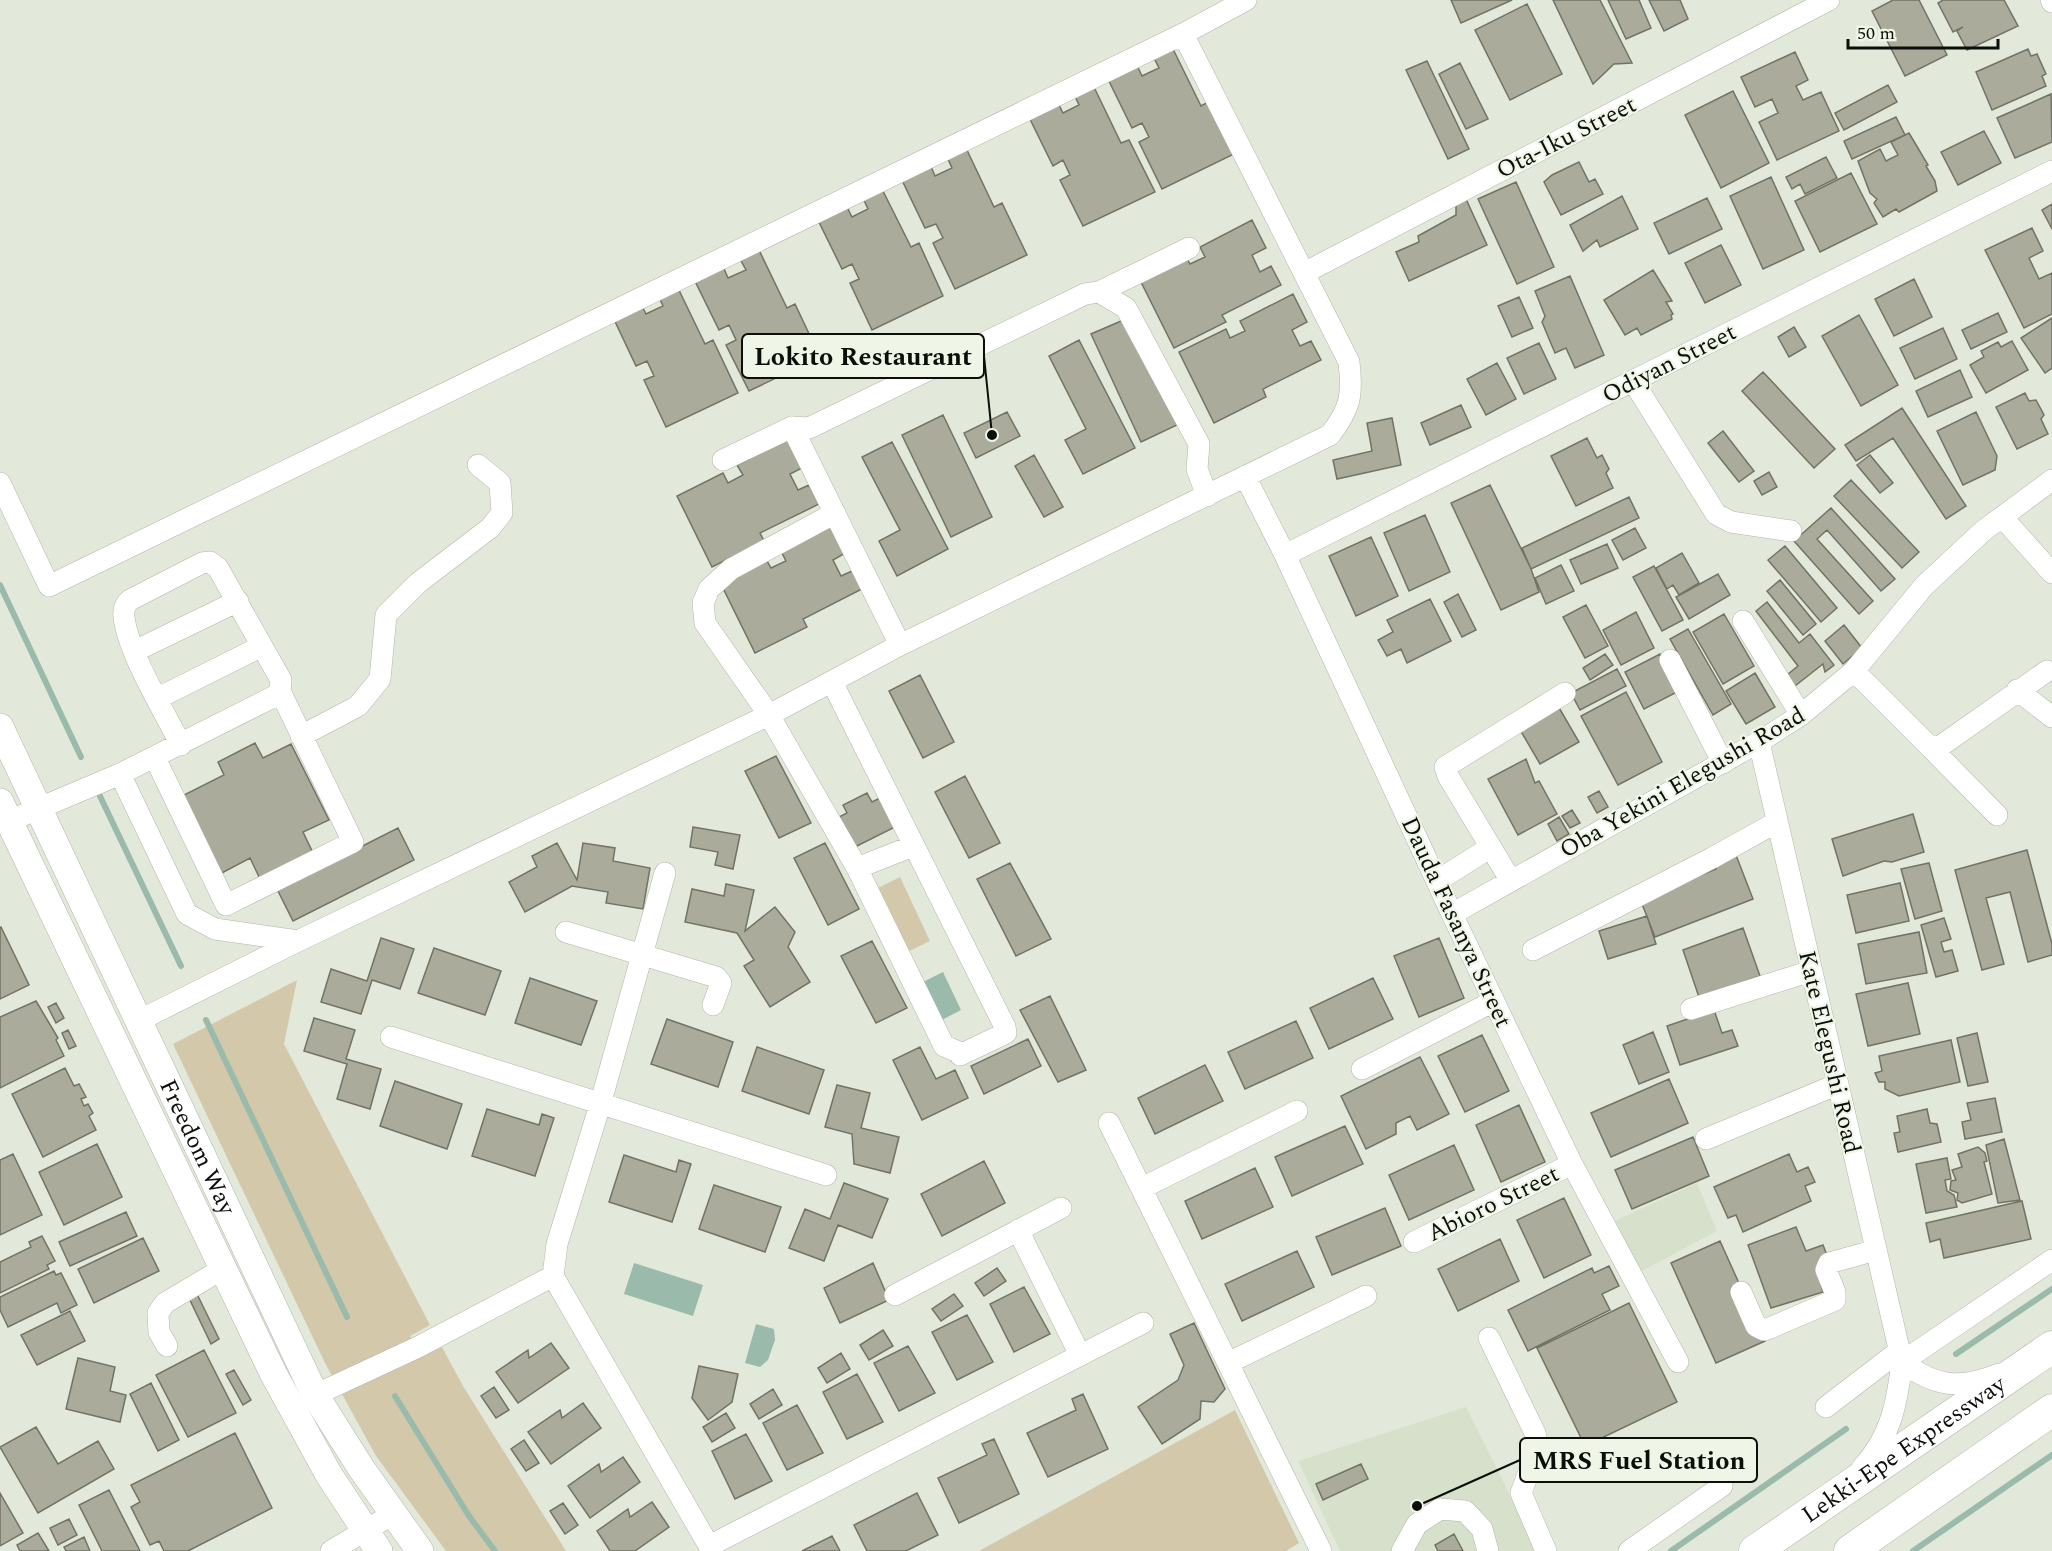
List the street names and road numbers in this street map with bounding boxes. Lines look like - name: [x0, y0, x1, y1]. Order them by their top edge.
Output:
- street label: Ota-Iku Street: [1490, 87, 1643, 189]
- street label: Odiyan Street: [1596, 315, 1743, 413]
- street label: Oba Yekini Elegushi Road: [1553, 698, 1812, 868]
- street label: Dauda Fasanya Street: [1391, 811, 1521, 1034]
- street label: Kate Elegushi Road: [1788, 947, 1870, 1157]
- street label: Freedom Way: [150, 1073, 245, 1222]
- street label: Abioro Street: [1421, 1156, 1566, 1251]
- street label: Lekki-Epe Expressway: [1795, 1366, 2014, 1533]

